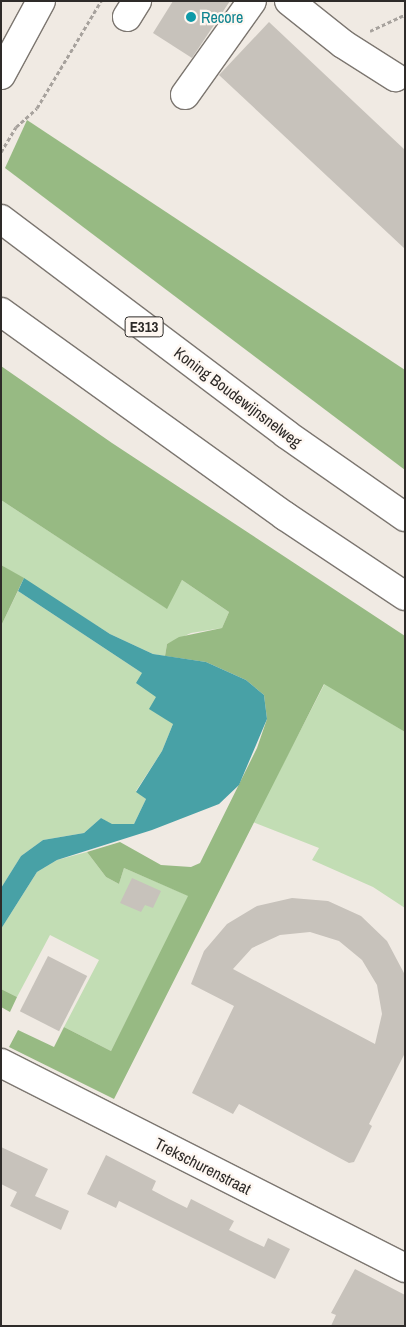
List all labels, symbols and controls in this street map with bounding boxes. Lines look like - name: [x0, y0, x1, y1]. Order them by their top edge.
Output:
- place label: Recore: [201, 7, 243, 27]
- marker: Recore: [185, 11, 197, 23]
- road number: E313: [124, 314, 164, 340]
- street label: Koning Boudewijnsnelweg: [170, 343, 306, 451]
- street label: Trekschurenstraat: [152, 1134, 254, 1198]

